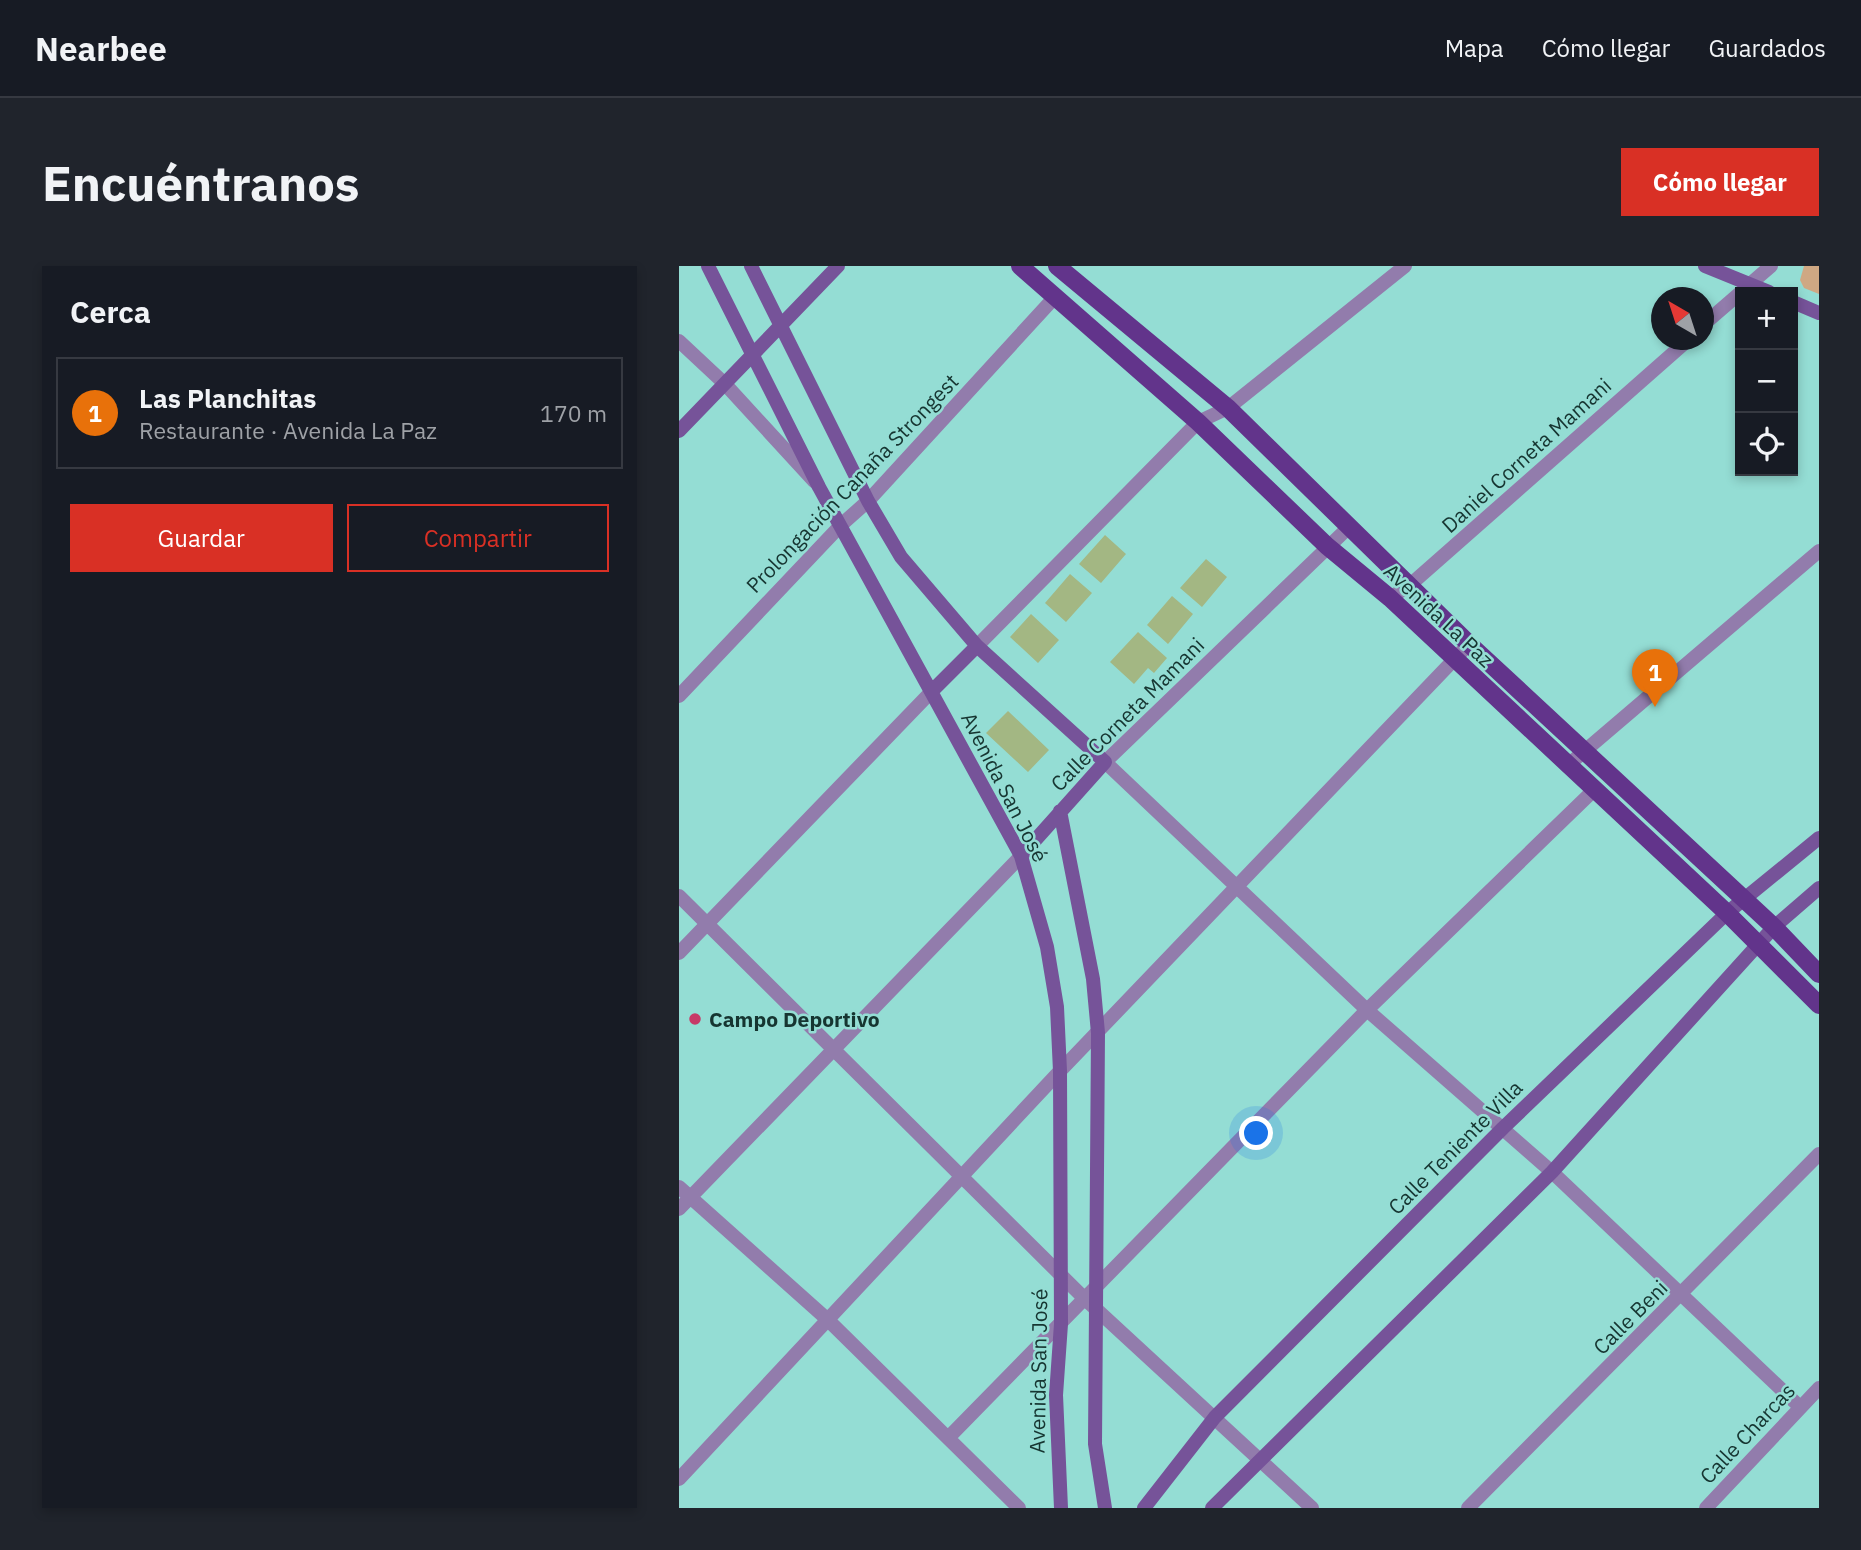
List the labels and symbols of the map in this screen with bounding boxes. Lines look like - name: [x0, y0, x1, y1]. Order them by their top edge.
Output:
- north arrow: [1651, 287, 1714, 350]
- street label: Prolongación Canaña Strongest: [740, 367, 964, 599]
- street label: Daniel Corneta Mamani: [1435, 371, 1617, 539]
- street label: Avenida La Paz: [1378, 557, 1500, 673]
- street label: Calle Corneta Mamani: [1044, 631, 1210, 797]
- pin: 1: [1632, 649, 1678, 707]
- street label: Avenida San José: [955, 707, 1055, 867]
- place label: Campo Deportivo: [709, 1005, 880, 1033]
- marker: Campo Deportivo: [687, 1011, 703, 1027]
- street label: Calle Teniente Villa: [1382, 1074, 1528, 1220]
- your location: [1239, 1116, 1273, 1150]
- street label: Calle Beni: [1587, 1274, 1673, 1360]
- street label: Avenida San José: [1023, 1288, 1053, 1454]
- street label: Calle Charcas: [1693, 1377, 1801, 1489]

